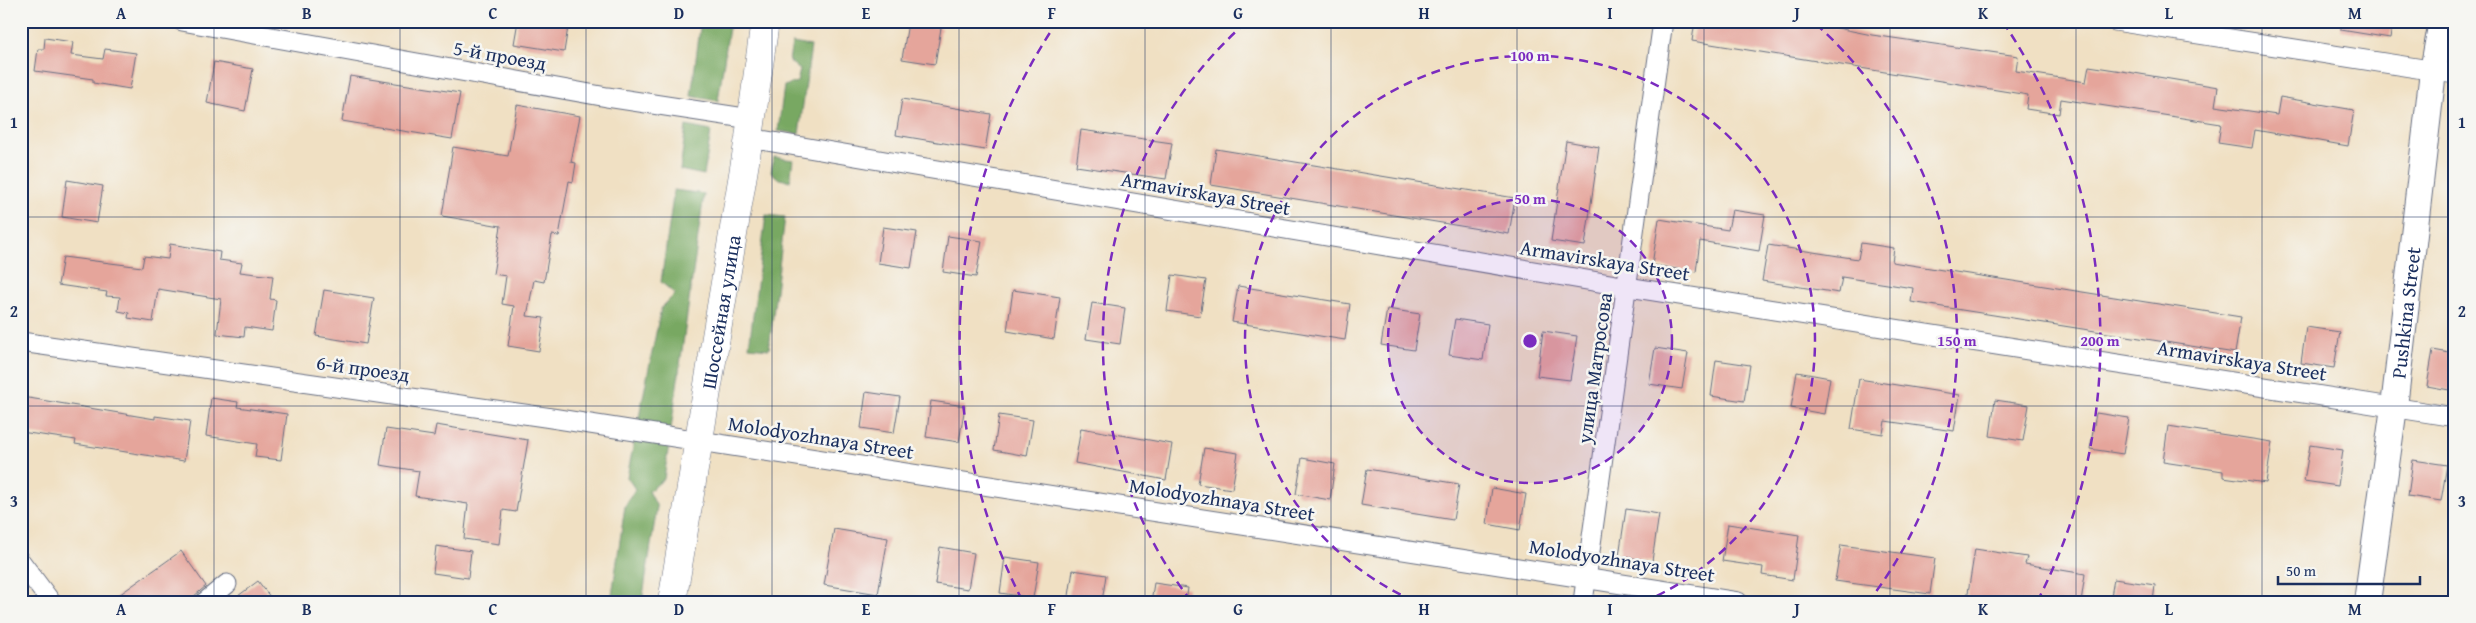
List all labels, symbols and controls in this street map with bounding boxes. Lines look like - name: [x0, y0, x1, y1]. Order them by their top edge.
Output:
- text: A: [116, 1, 127, 25]
- text: B: [302, 1, 312, 25]
- text: C: [488, 1, 498, 25]
- text: D: [674, 1, 684, 25]
- text: E: [862, 1, 871, 25]
- text: F: [1048, 1, 1056, 25]
- text: G: [1233, 1, 1243, 25]
- text: H: [1418, 1, 1430, 25]
- text: I: [1607, 1, 1613, 25]
- text: J: [1791, 1, 1800, 25]
- text: K: [1978, 1, 1989, 25]
- text: L: [2165, 1, 2174, 25]
- text: M: [2348, 1, 2362, 25]
- street label: 5-й проезд: [451, 33, 549, 77]
- text: 100 m: [1510, 45, 1550, 66]
- text: 1: [10, 110, 18, 134]
- text: 1: [2458, 110, 2466, 134]
- street label: Armavirskaya Street: [1119, 164, 1293, 222]
- text: 50 m: [1514, 188, 1546, 209]
- street label: Шоссейная улица: [693, 232, 747, 391]
- street label: Armavirskaya Street: [1518, 232, 1692, 288]
- street label: Pushkina Street: [2383, 245, 2427, 380]
- street label: улица Матросова: [1569, 290, 1619, 447]
- text: 2: [10, 299, 18, 323]
- text: 2: [2458, 299, 2466, 323]
- text: 150 m: [1937, 330, 1977, 351]
- text: 200 m: [2080, 330, 2120, 351]
- centre of rings: [1521, 332, 1539, 350]
- street label: Armavirskaya Street: [2155, 332, 2329, 388]
- street label: 6-й проезд: [314, 347, 412, 389]
- street label: Molodyozhnaya Street: [726, 408, 916, 466]
- street label: Molodyozhnaya Street: [1127, 470, 1317, 528]
- text: 3: [10, 489, 18, 513]
- text: 3: [2458, 489, 2466, 513]
- street label: Molodyozhnaya Street: [1527, 531, 1717, 589]
- scale bar: [2278, 553, 2421, 585]
- text: 50 m: [2286, 560, 2317, 581]
- text: A: [116, 597, 127, 621]
- text: B: [302, 597, 312, 621]
- text: C: [488, 597, 498, 621]
- text: D: [674, 597, 684, 621]
- text: E: [862, 597, 871, 621]
- text: F: [1048, 597, 1056, 621]
- text: G: [1233, 597, 1243, 621]
- text: H: [1418, 597, 1430, 621]
- text: I: [1607, 597, 1613, 621]
- text: J: [1791, 597, 1800, 621]
- text: K: [1978, 597, 1989, 621]
- text: L: [2165, 597, 2174, 621]
- text: M: [2348, 597, 2362, 621]

